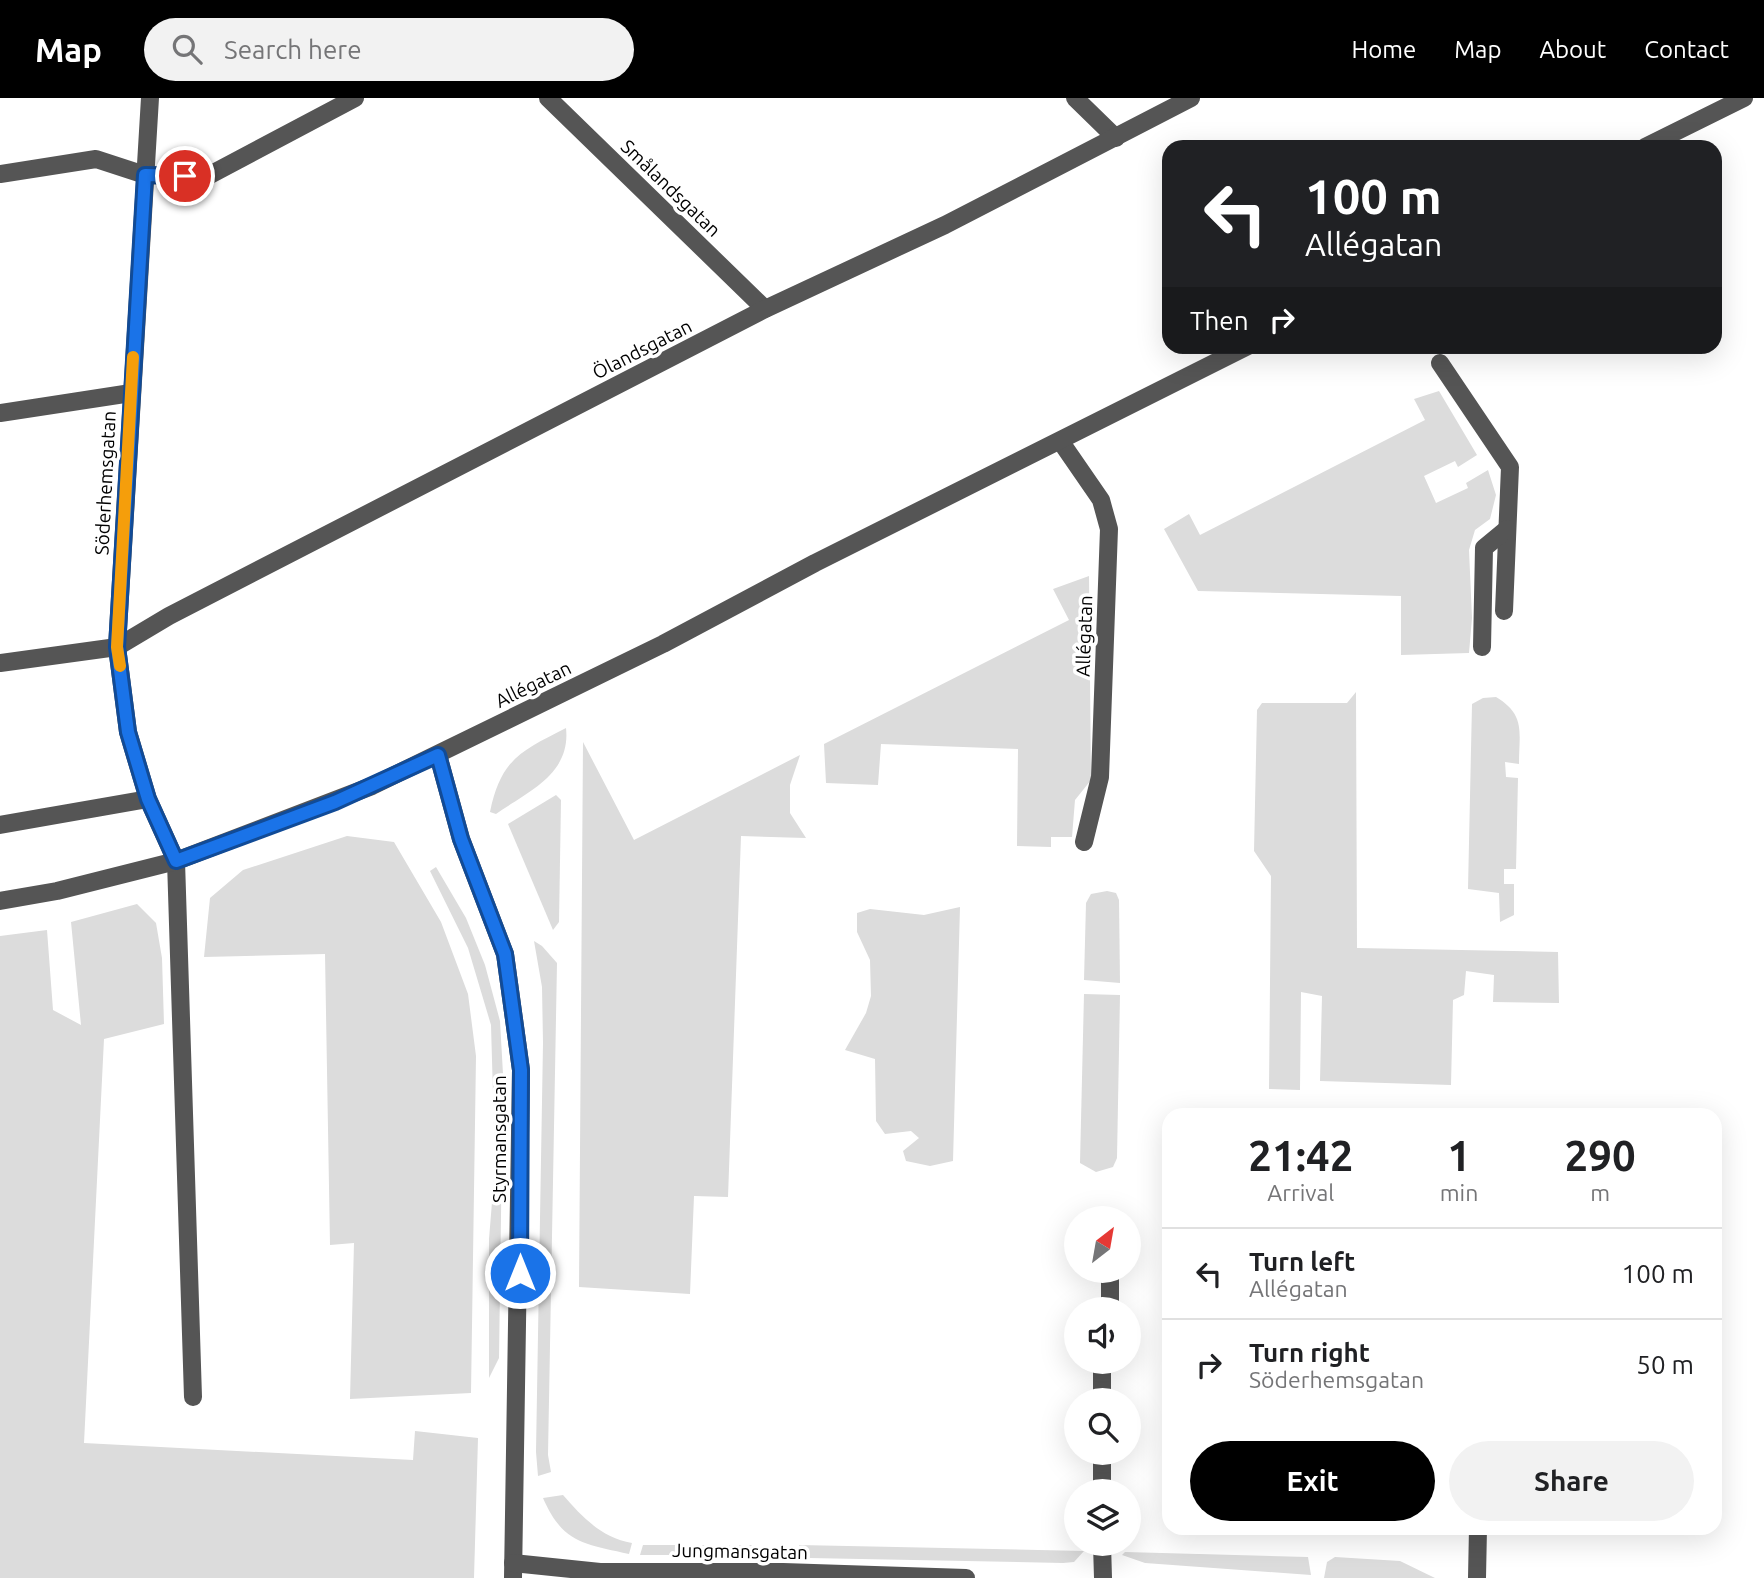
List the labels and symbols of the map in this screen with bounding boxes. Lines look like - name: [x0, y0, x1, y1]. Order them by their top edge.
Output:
- street label: Smålandsgatan: [617, 135, 725, 241]
- pin: [155, 146, 215, 206]
- street label: Ölandsgatan: [589, 315, 695, 383]
- street label: Söderhemsgatan: [90, 410, 120, 556]
- street label: Allégatan: [1072, 595, 1096, 677]
- street label: Allégatan: [492, 656, 574, 712]
- street label: Styrmansgatan: [488, 1075, 510, 1203]
- north arrow: [1064, 1206, 1141, 1283]
- position arrow: [483, 1236, 557, 1310]
- street label: Jungmansgatan: [672, 1539, 808, 1563]

